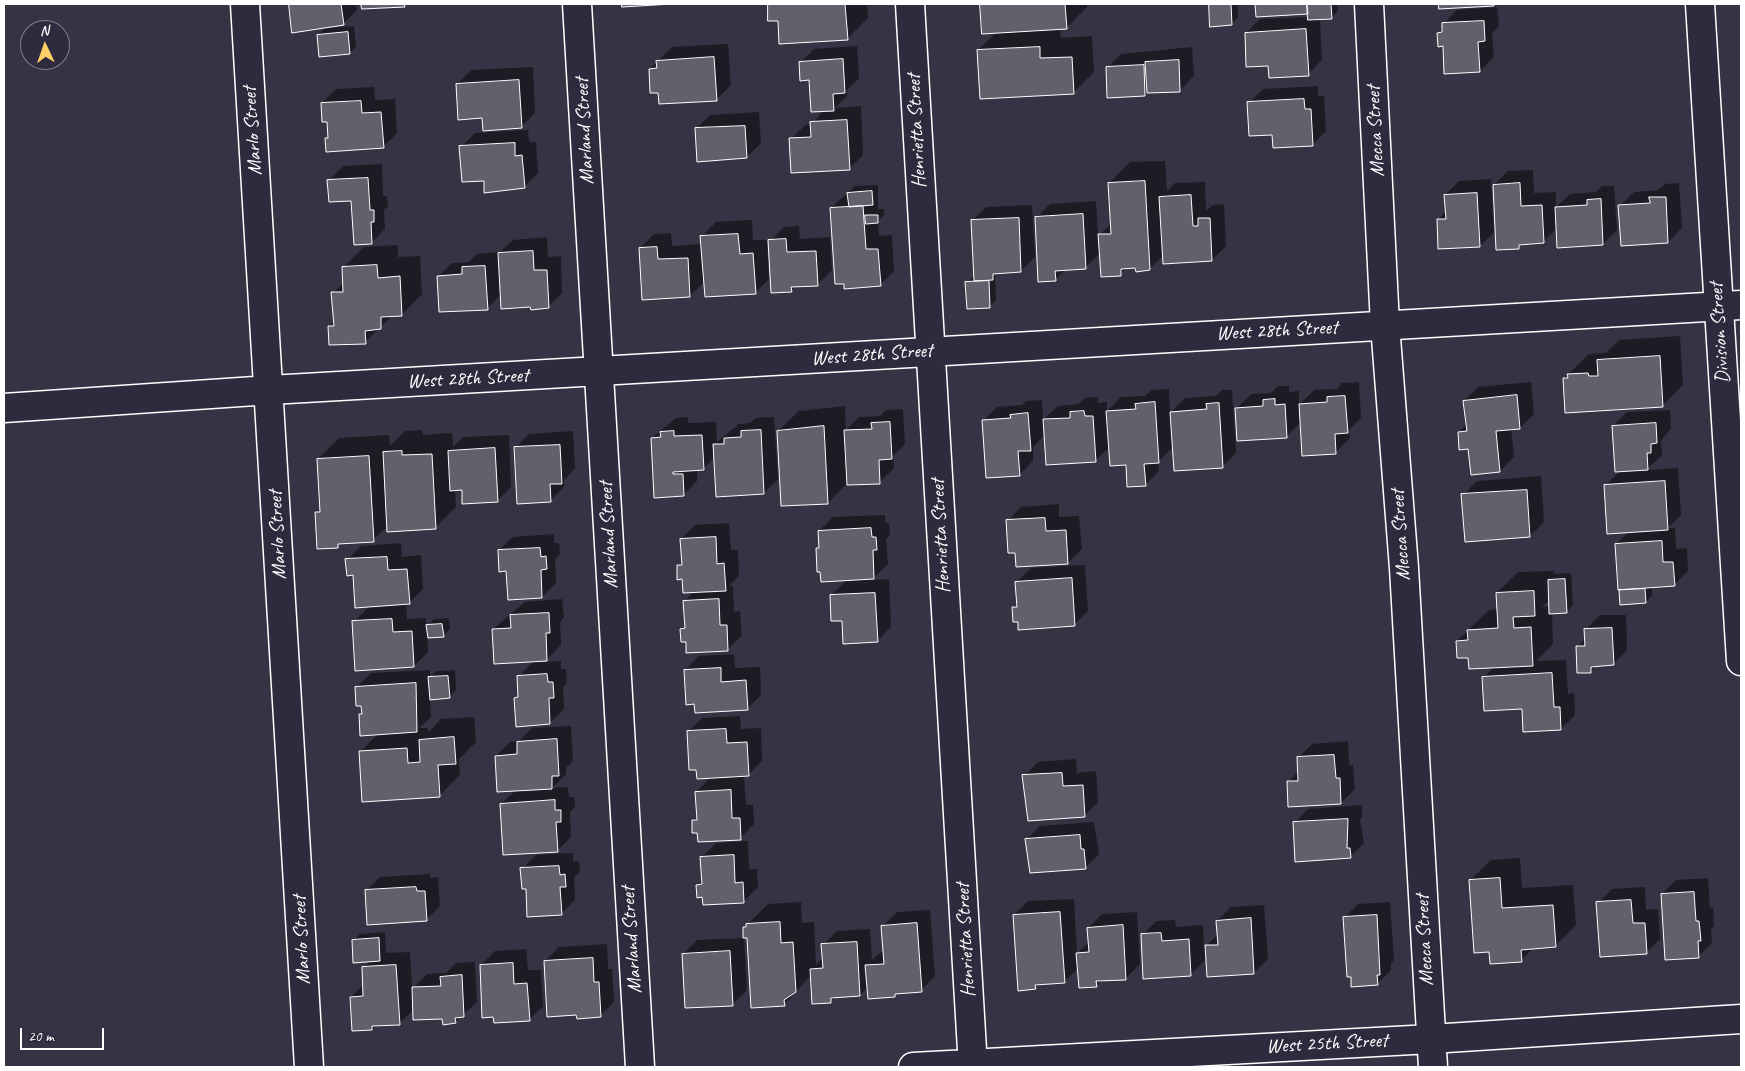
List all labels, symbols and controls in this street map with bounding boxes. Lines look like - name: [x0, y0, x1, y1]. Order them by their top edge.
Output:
- north arrow: [20, 20, 70, 70]
- text: N: [39, 22, 49, 39]
- street label: Henrietta Street: [902, 73, 932, 189]
- street label: Marland Street: [570, 77, 600, 185]
- street label: Mecca Street: [1362, 85, 1390, 177]
- street label: Marlo Street: [238, 86, 268, 176]
- street label: Division Street: [1705, 282, 1735, 384]
- street label: West 28th Street: [1216, 316, 1338, 346]
- street label: West 28th Street: [811, 339, 933, 371]
- street label: West 28th Street: [407, 364, 529, 394]
- street label: Henrietta Street: [926, 478, 956, 594]
- street label: Marland Street: [594, 481, 624, 589]
- street label: Mecca Street: [1386, 489, 1416, 581]
- street label: Marlo Street: [264, 490, 292, 580]
- street label: Henrietta Street: [951, 882, 981, 998]
- street label: Marland Street: [616, 886, 648, 994]
- street label: Mecca Street: [1411, 894, 1439, 986]
- street label: Marlo Street: [288, 895, 316, 985]
- scale bar: [22, 1018, 106, 1050]
- text: 20 m: [28, 1027, 54, 1046]
- street label: West 25th Street: [1266, 1029, 1388, 1059]

